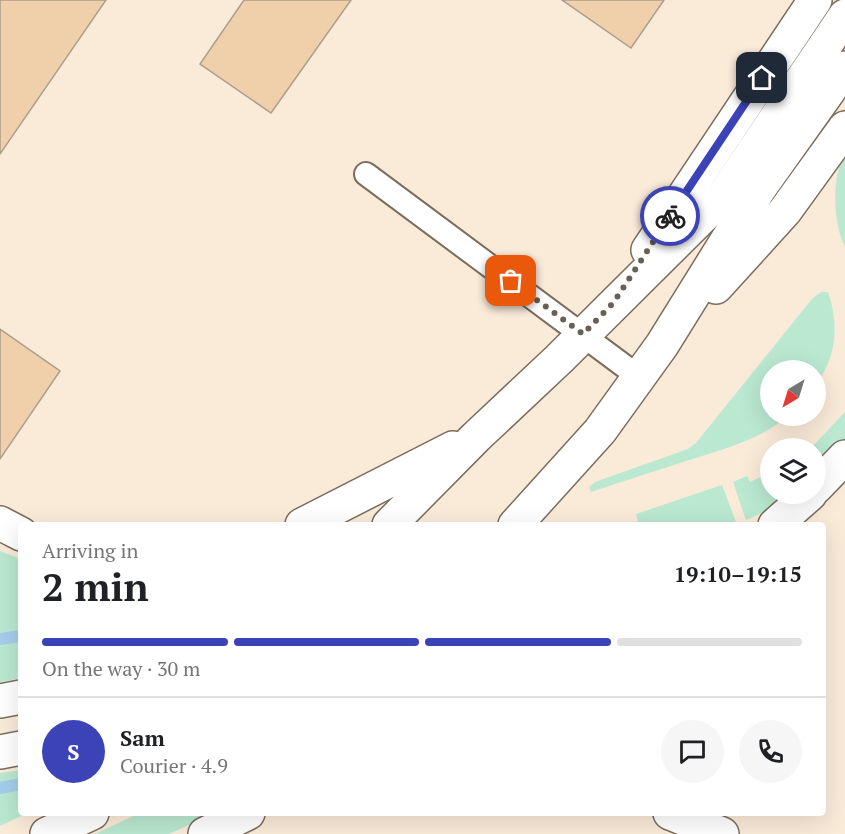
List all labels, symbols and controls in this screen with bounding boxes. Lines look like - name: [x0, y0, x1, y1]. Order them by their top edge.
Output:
- pin: [736, 52, 787, 103]
- icon: home: [745, 61, 778, 94]
- courier: [640, 186, 700, 246]
- icon: bike: [654, 200, 687, 233]
- pin: [485, 255, 536, 306]
- icon: bag: [494, 264, 527, 297]
- north arrow: [760, 360, 826, 426]
- map controls: [760, 360, 826, 504]
- button: layers: [760, 438, 826, 504]
- text: Arriving in: [42, 537, 138, 564]
- text: 19:10–19:15: [674, 559, 802, 588]
- text: 2 min: [42, 560, 149, 612]
- text: On the way · 30 m: [42, 655, 200, 682]
- button: chat: [661, 720, 724, 783]
- button: phone: [739, 720, 802, 783]
- text: Sam: [120, 723, 165, 752]
- text: S: [67, 737, 80, 766]
- text: Courier · 4.9: [120, 752, 228, 779]

